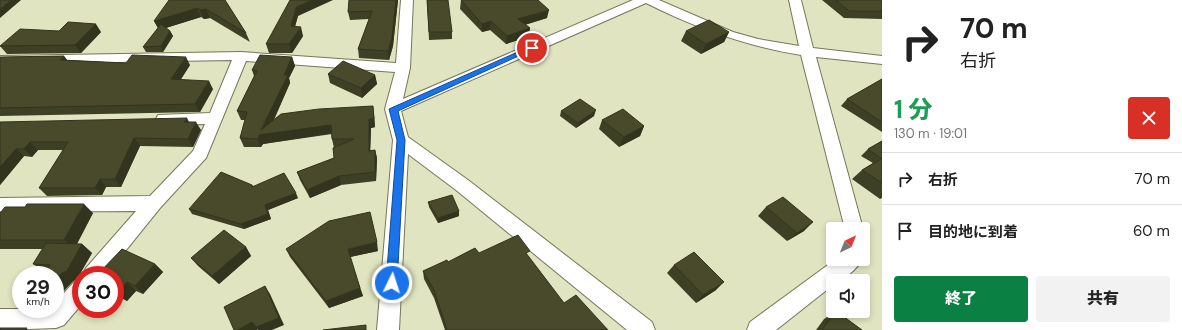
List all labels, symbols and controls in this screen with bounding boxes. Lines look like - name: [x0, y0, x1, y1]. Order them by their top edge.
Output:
- text: 70 m: [960, 10, 1028, 47]
- icon: right: [894, 16, 946, 68]
- pin: [515, 31, 549, 65]
- icon: arrive: [521, 37, 543, 59]
- text: 右折: [960, 49, 996, 73]
- text: 1 分: [894, 94, 932, 125]
- button: close: [1128, 97, 1170, 139]
- text: 130 m · 19:01: [894, 125, 967, 142]
- icon: right: [894, 168, 916, 190]
- text: 70 m: [1135, 169, 1170, 189]
- text: 右折: [928, 170, 958, 190]
- icon: arrive: [894, 220, 916, 242]
- text: 60 m: [1133, 221, 1170, 241]
- north arrow: [826, 222, 870, 266]
- map controls: [826, 222, 870, 318]
- text: 目的地に到着: [928, 222, 1018, 242]
- position arrow: [371, 262, 413, 304]
- speed limit sign: 30: [72, 266, 124, 318]
- text: 29: [26, 274, 50, 300]
- button: sound: [826, 274, 870, 318]
- button: 終了: [894, 276, 1028, 322]
- button: 共有: [1036, 276, 1170, 322]
- text: km/h: [26, 295, 50, 308]

